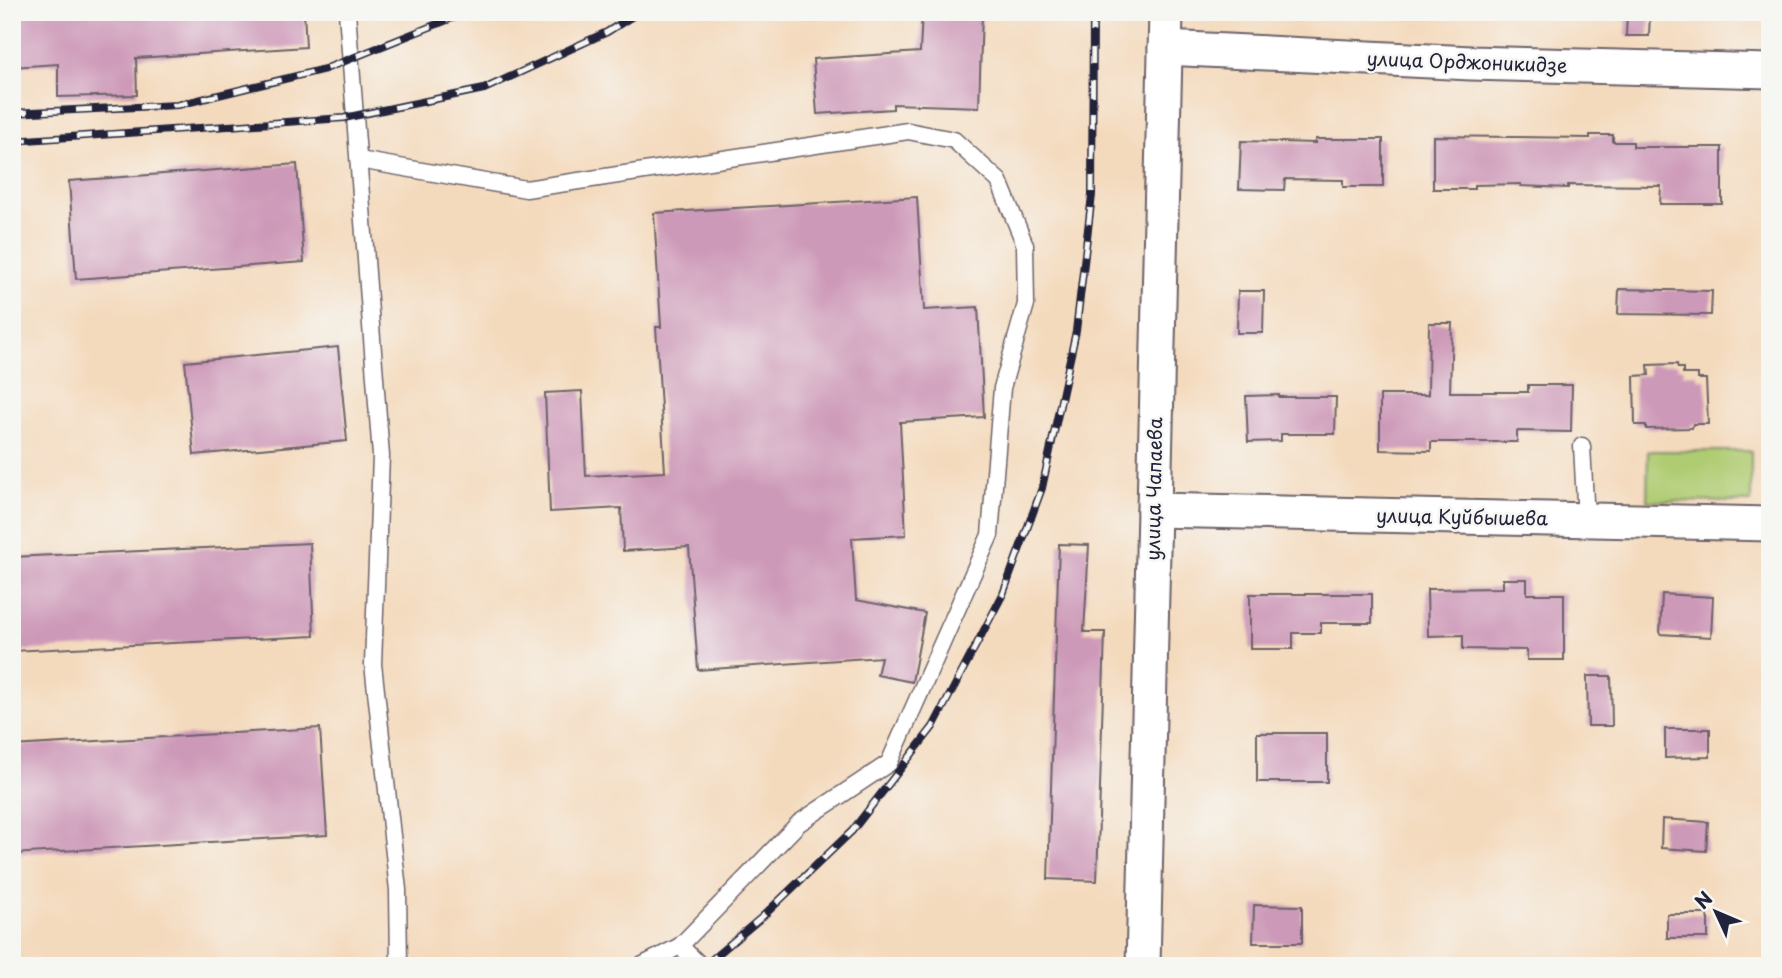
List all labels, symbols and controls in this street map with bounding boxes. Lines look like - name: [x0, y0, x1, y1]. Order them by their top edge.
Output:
- street label: улица Орджоникидзе: [1366, 44, 1568, 78]
- street label: улица Чапаева: [1138, 417, 1168, 561]
- street label: улица Куйбышева: [1376, 501, 1548, 532]
- north arrow: [1680, 876, 1750, 946]
- text: N: [1688, 884, 1718, 915]

